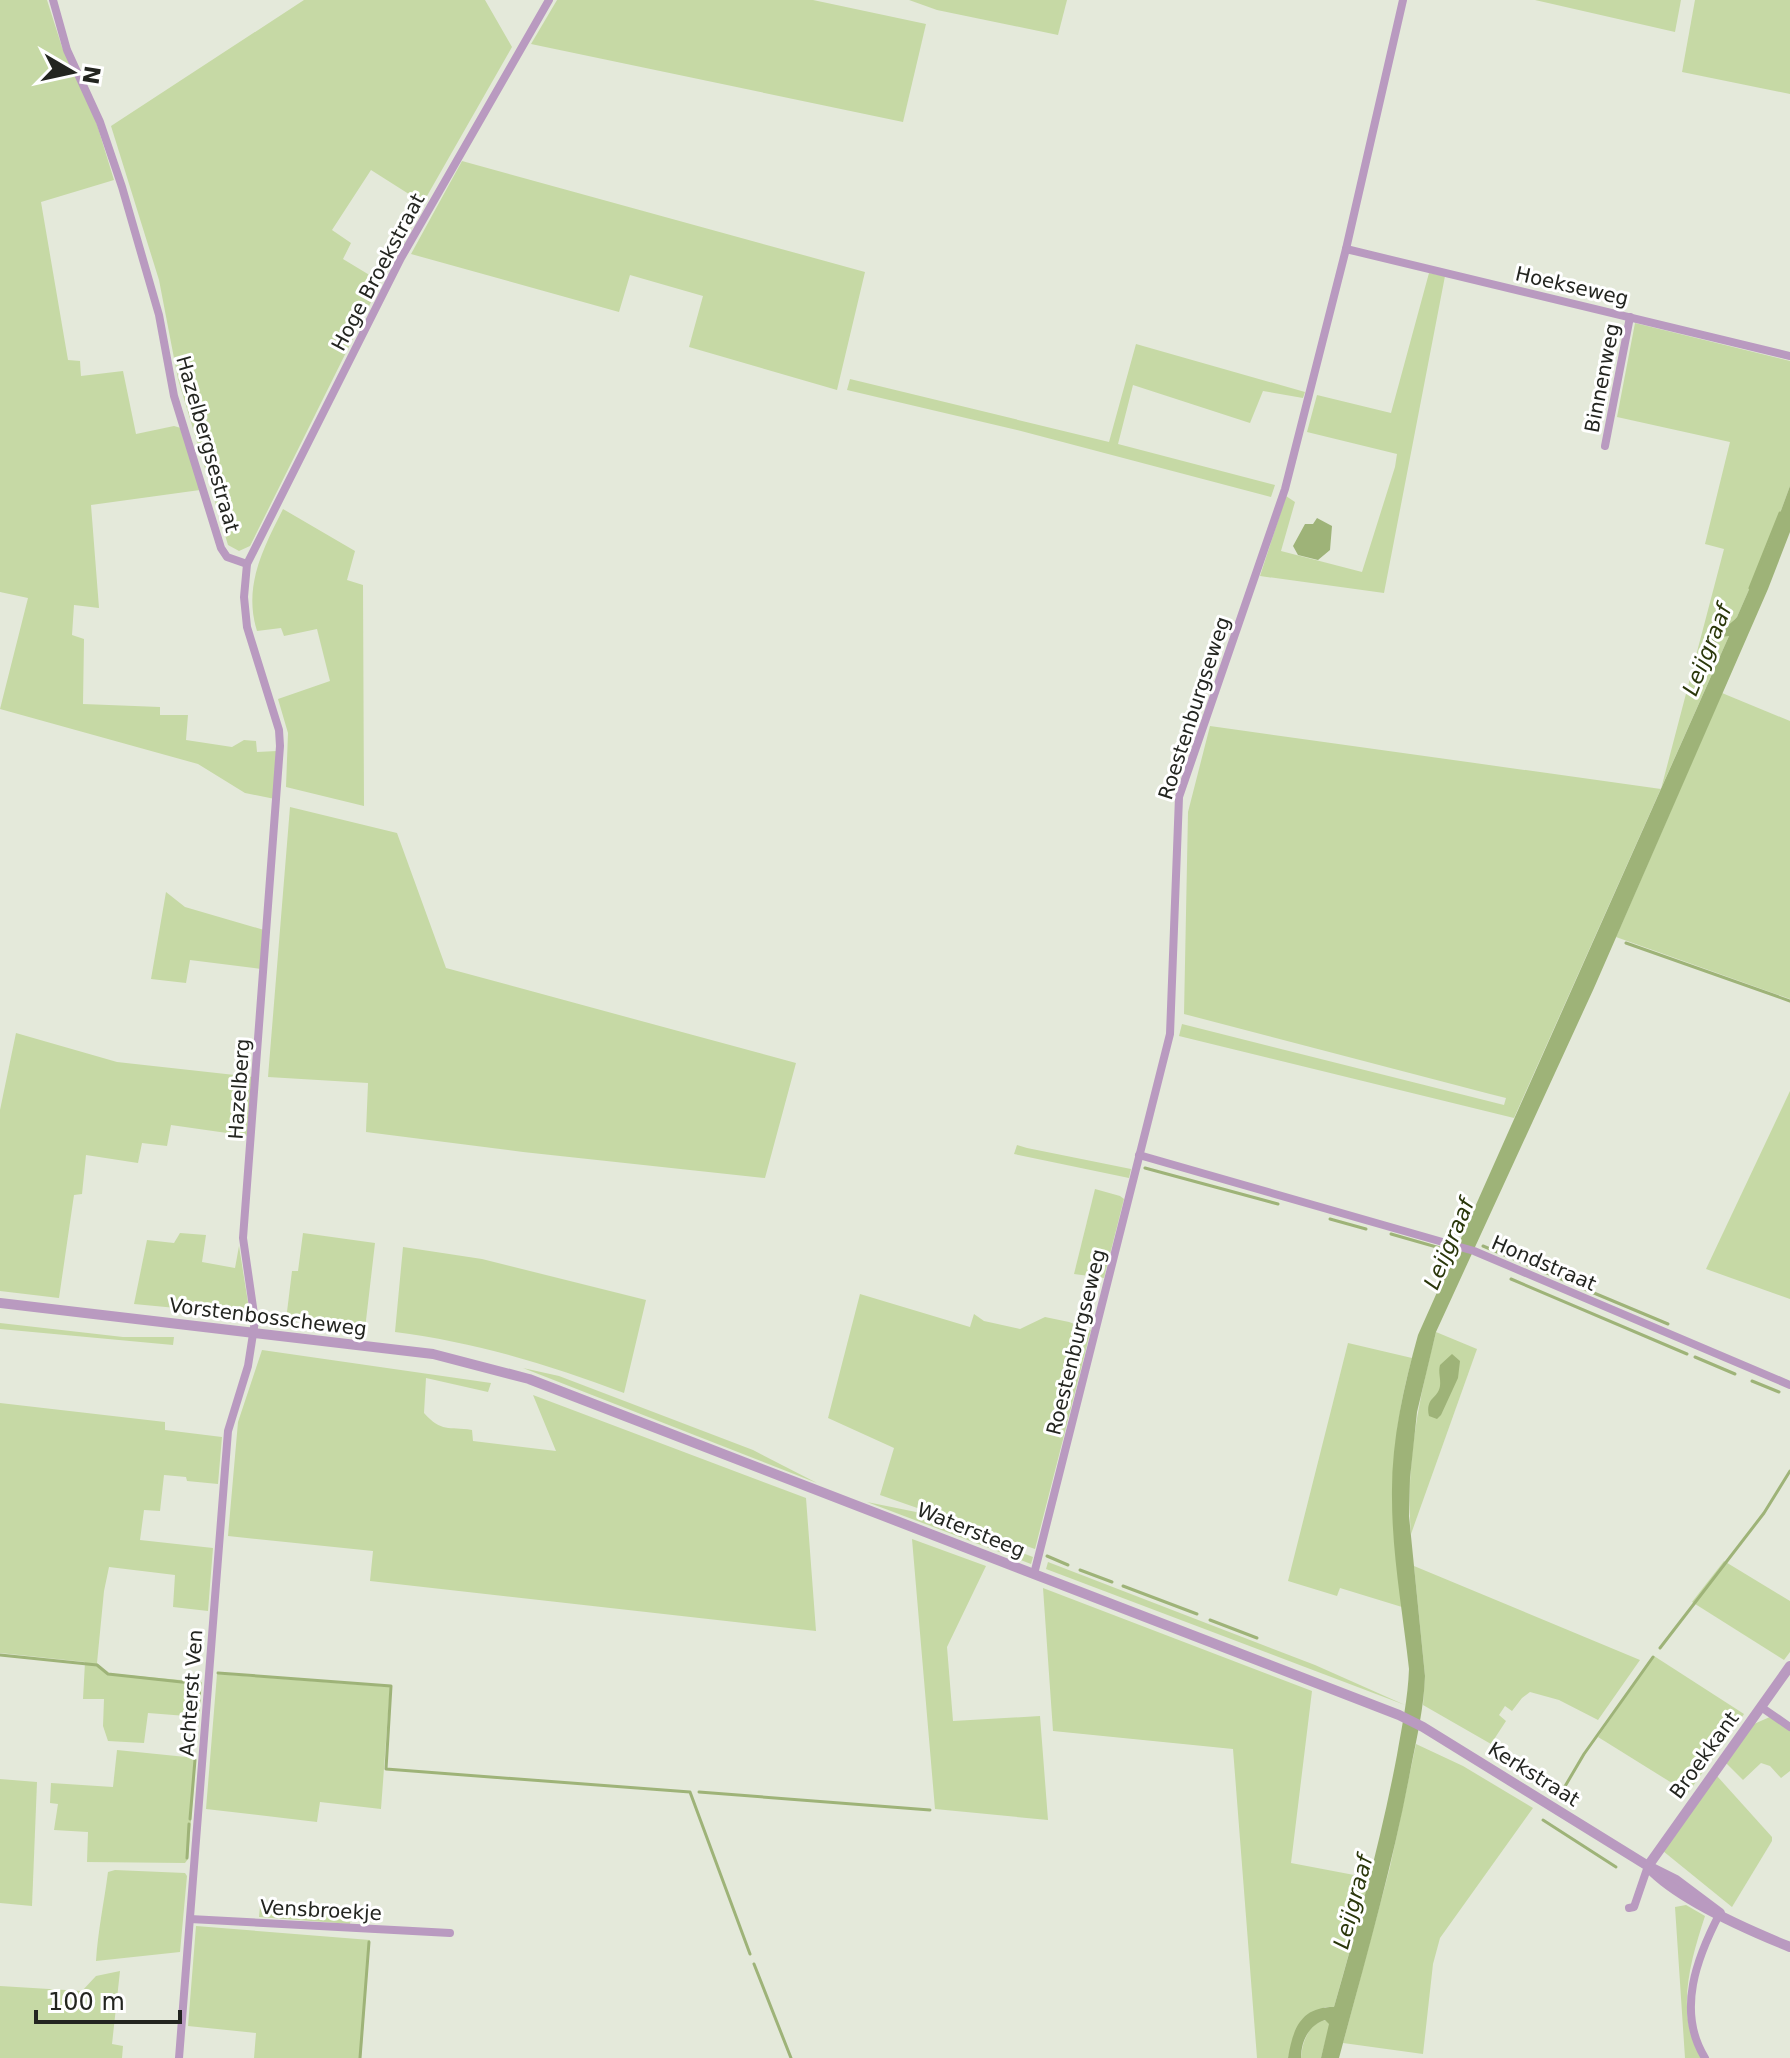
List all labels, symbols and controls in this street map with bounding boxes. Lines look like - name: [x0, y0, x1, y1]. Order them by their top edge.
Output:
- north arrow: [32, 32, 112, 112]
- text: N: [77, 64, 105, 86]
- street label: Hoge Broekstraat: [326, 189, 430, 355]
- street label: Hoekseweg: [1513, 261, 1631, 311]
- street label: Binnenweg: [1580, 321, 1624, 435]
- street label: Hazelbergsestraat: [171, 353, 245, 535]
- water label: Leijgraaf: [1677, 598, 1738, 699]
- street label: Roestenburgseweg: [1153, 614, 1235, 802]
- street label: Hazelberg: [223, 1038, 255, 1140]
- water label: Leijgraaf: [1419, 1192, 1480, 1293]
- street label: Hondstraat: [1488, 1230, 1600, 1296]
- street label: Roestenburgseweg: [1041, 1247, 1111, 1437]
- street label: Vorstenbosscheweg: [168, 1293, 368, 1341]
- street label: Watersteeg: [913, 1497, 1029, 1563]
- street label: Achterst Ven: [175, 1629, 207, 1757]
- street label: Broekkant: [1664, 1707, 1744, 1803]
- street label: Kerkstraat: [1484, 1737, 1584, 1812]
- water label: Leijgraaf: [1329, 1849, 1378, 1951]
- street label: Vensbroekje: [259, 1895, 383, 1925]
- scale bar: [36, 1974, 180, 2024]
- text: 100 m: [48, 1988, 125, 2016]

